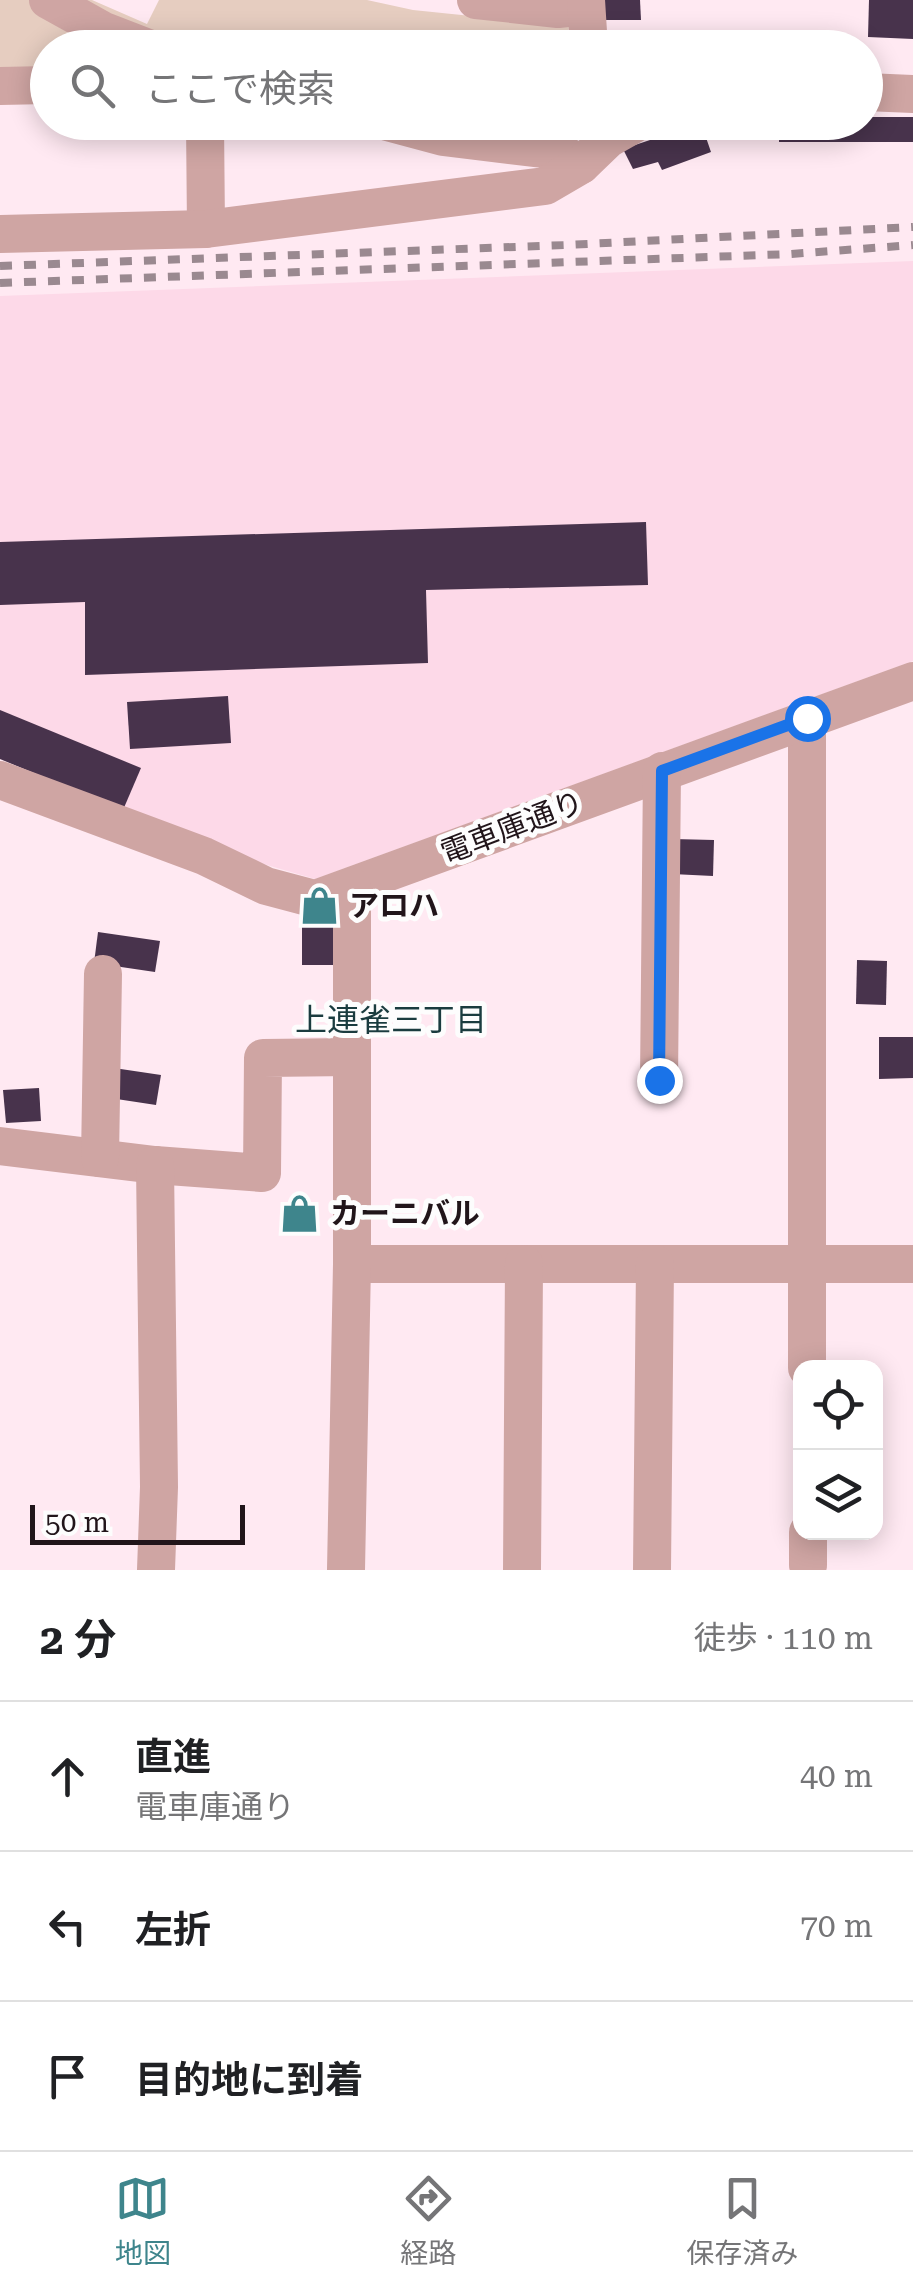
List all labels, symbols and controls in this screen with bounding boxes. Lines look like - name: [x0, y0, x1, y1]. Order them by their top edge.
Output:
- search box: [30, 30, 883, 140]
- icon: search: [65, 58, 120, 113]
- text: ここで検索: [145, 67, 335, 111]
- route start: [785, 696, 831, 742]
- street label: 電車庫通り: [436, 784, 588, 870]
- shop icon: アロハ: [298, 884, 340, 926]
- place label: アロハ: [349, 888, 439, 923]
- district label: 上連雀三丁目: [295, 1001, 487, 1039]
- route end: [637, 1058, 683, 1104]
- shop icon: カーニバル: [279, 1192, 321, 1234]
- place label: カーニバル: [330, 1196, 480, 1231]
- map controls: [793, 1360, 883, 1540]
- button: locate: [793, 1360, 883, 1450]
- button: layers: [793, 1450, 883, 1540]
- scale bar: [30, 1500, 245, 1544]
- text: 50 m: [45, 1506, 109, 1539]
- text: 2 分: [40, 1615, 116, 1664]
- text: 徒歩 · 110 m: [694, 1619, 873, 1657]
- text: 直進: [135, 1735, 211, 1779]
- icon: ahead: [40, 1749, 95, 1804]
- text: 40 m: [800, 1757, 873, 1795]
- text: 電車庫通り: [135, 1788, 295, 1826]
- icon: left: [40, 1899, 95, 1954]
- text: 70 m: [800, 1907, 873, 1945]
- text: 左折: [135, 1908, 211, 1952]
- icon: arrive: [40, 2049, 95, 2104]
- text: 目的地に到着: [135, 2058, 363, 2102]
- tab: 地図: [115, 2171, 171, 2271]
- tab: 経路: [400, 2171, 456, 2271]
- tab: 保存済み: [686, 2171, 798, 2271]

